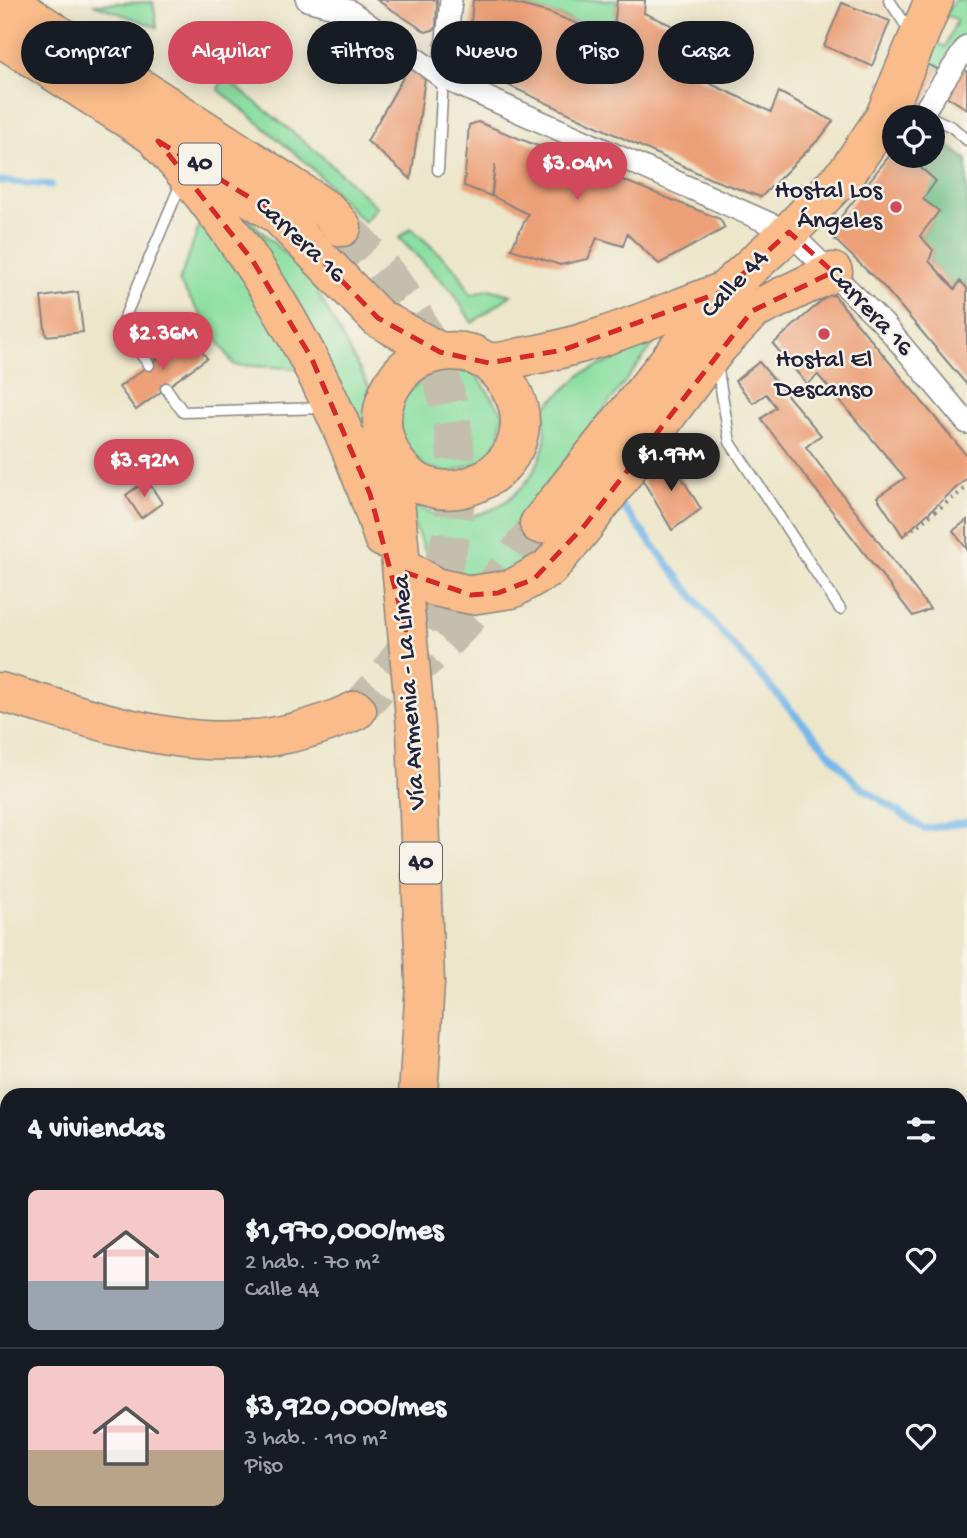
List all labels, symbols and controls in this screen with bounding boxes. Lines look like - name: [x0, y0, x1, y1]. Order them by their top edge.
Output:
- chip: Comprar: [21, 21, 154, 84]
- chip: Alquilar: [168, 21, 293, 84]
- chip: Filtros: [307, 21, 417, 84]
- chip: Nuevo: [431, 21, 542, 84]
- chip: Piso: [556, 21, 644, 84]
- chip: Casa: [658, 21, 754, 84]
- map controls: [882, 105, 945, 168]
- button: locate: [882, 105, 945, 168]
- pin: $3.04M: [520, 142, 634, 202]
- road number: 40: [179, 144, 221, 184]
- text: $3.04M: [542, 151, 612, 178]
- place label: Hostal Los Ángeles: [775, 177, 883, 238]
- street label: Carrera 16: [247, 191, 352, 292]
- marker: Hostal Los Ángeles: [888, 199, 904, 215]
- street label: Calle 44: [696, 244, 776, 326]
- street label: Carrera 16: [819, 260, 920, 365]
- pin: $2.36M: [106, 312, 220, 372]
- text: $2.36M: [129, 321, 197, 348]
- marker: Hostal El Descanso: [816, 326, 832, 342]
- place label: Hostal El Descanso: [773, 346, 873, 407]
- pin: $1.97M: [614, 434, 728, 493]
- pin: $3.92M: [87, 440, 201, 499]
- text: $1.97M: [638, 442, 704, 469]
- text: $3.92M: [110, 448, 178, 475]
- street label: Vía Armenia - La Línea: [387, 572, 435, 812]
- road number: 40: [400, 842, 442, 884]
- icon: filters: [902, 1111, 940, 1149]
- text: 4 viviendas: [28, 1113, 164, 1148]
- text: $1,970,000/mes: [245, 1215, 443, 1250]
- icon: home: [84, 1218, 168, 1302]
- icon: heart: [902, 1241, 940, 1279]
- text: 2 hab. · 70 m²: [245, 1250, 380, 1277]
- text: Calle 44: [245, 1277, 319, 1304]
- text: $3,920,000/mes: [245, 1391, 446, 1426]
- icon: home: [84, 1394, 168, 1478]
- icon: heart: [902, 1417, 940, 1455]
- text: 3 hab. · 110 m²: [245, 1426, 388, 1453]
- text: Piso: [245, 1453, 283, 1480]

